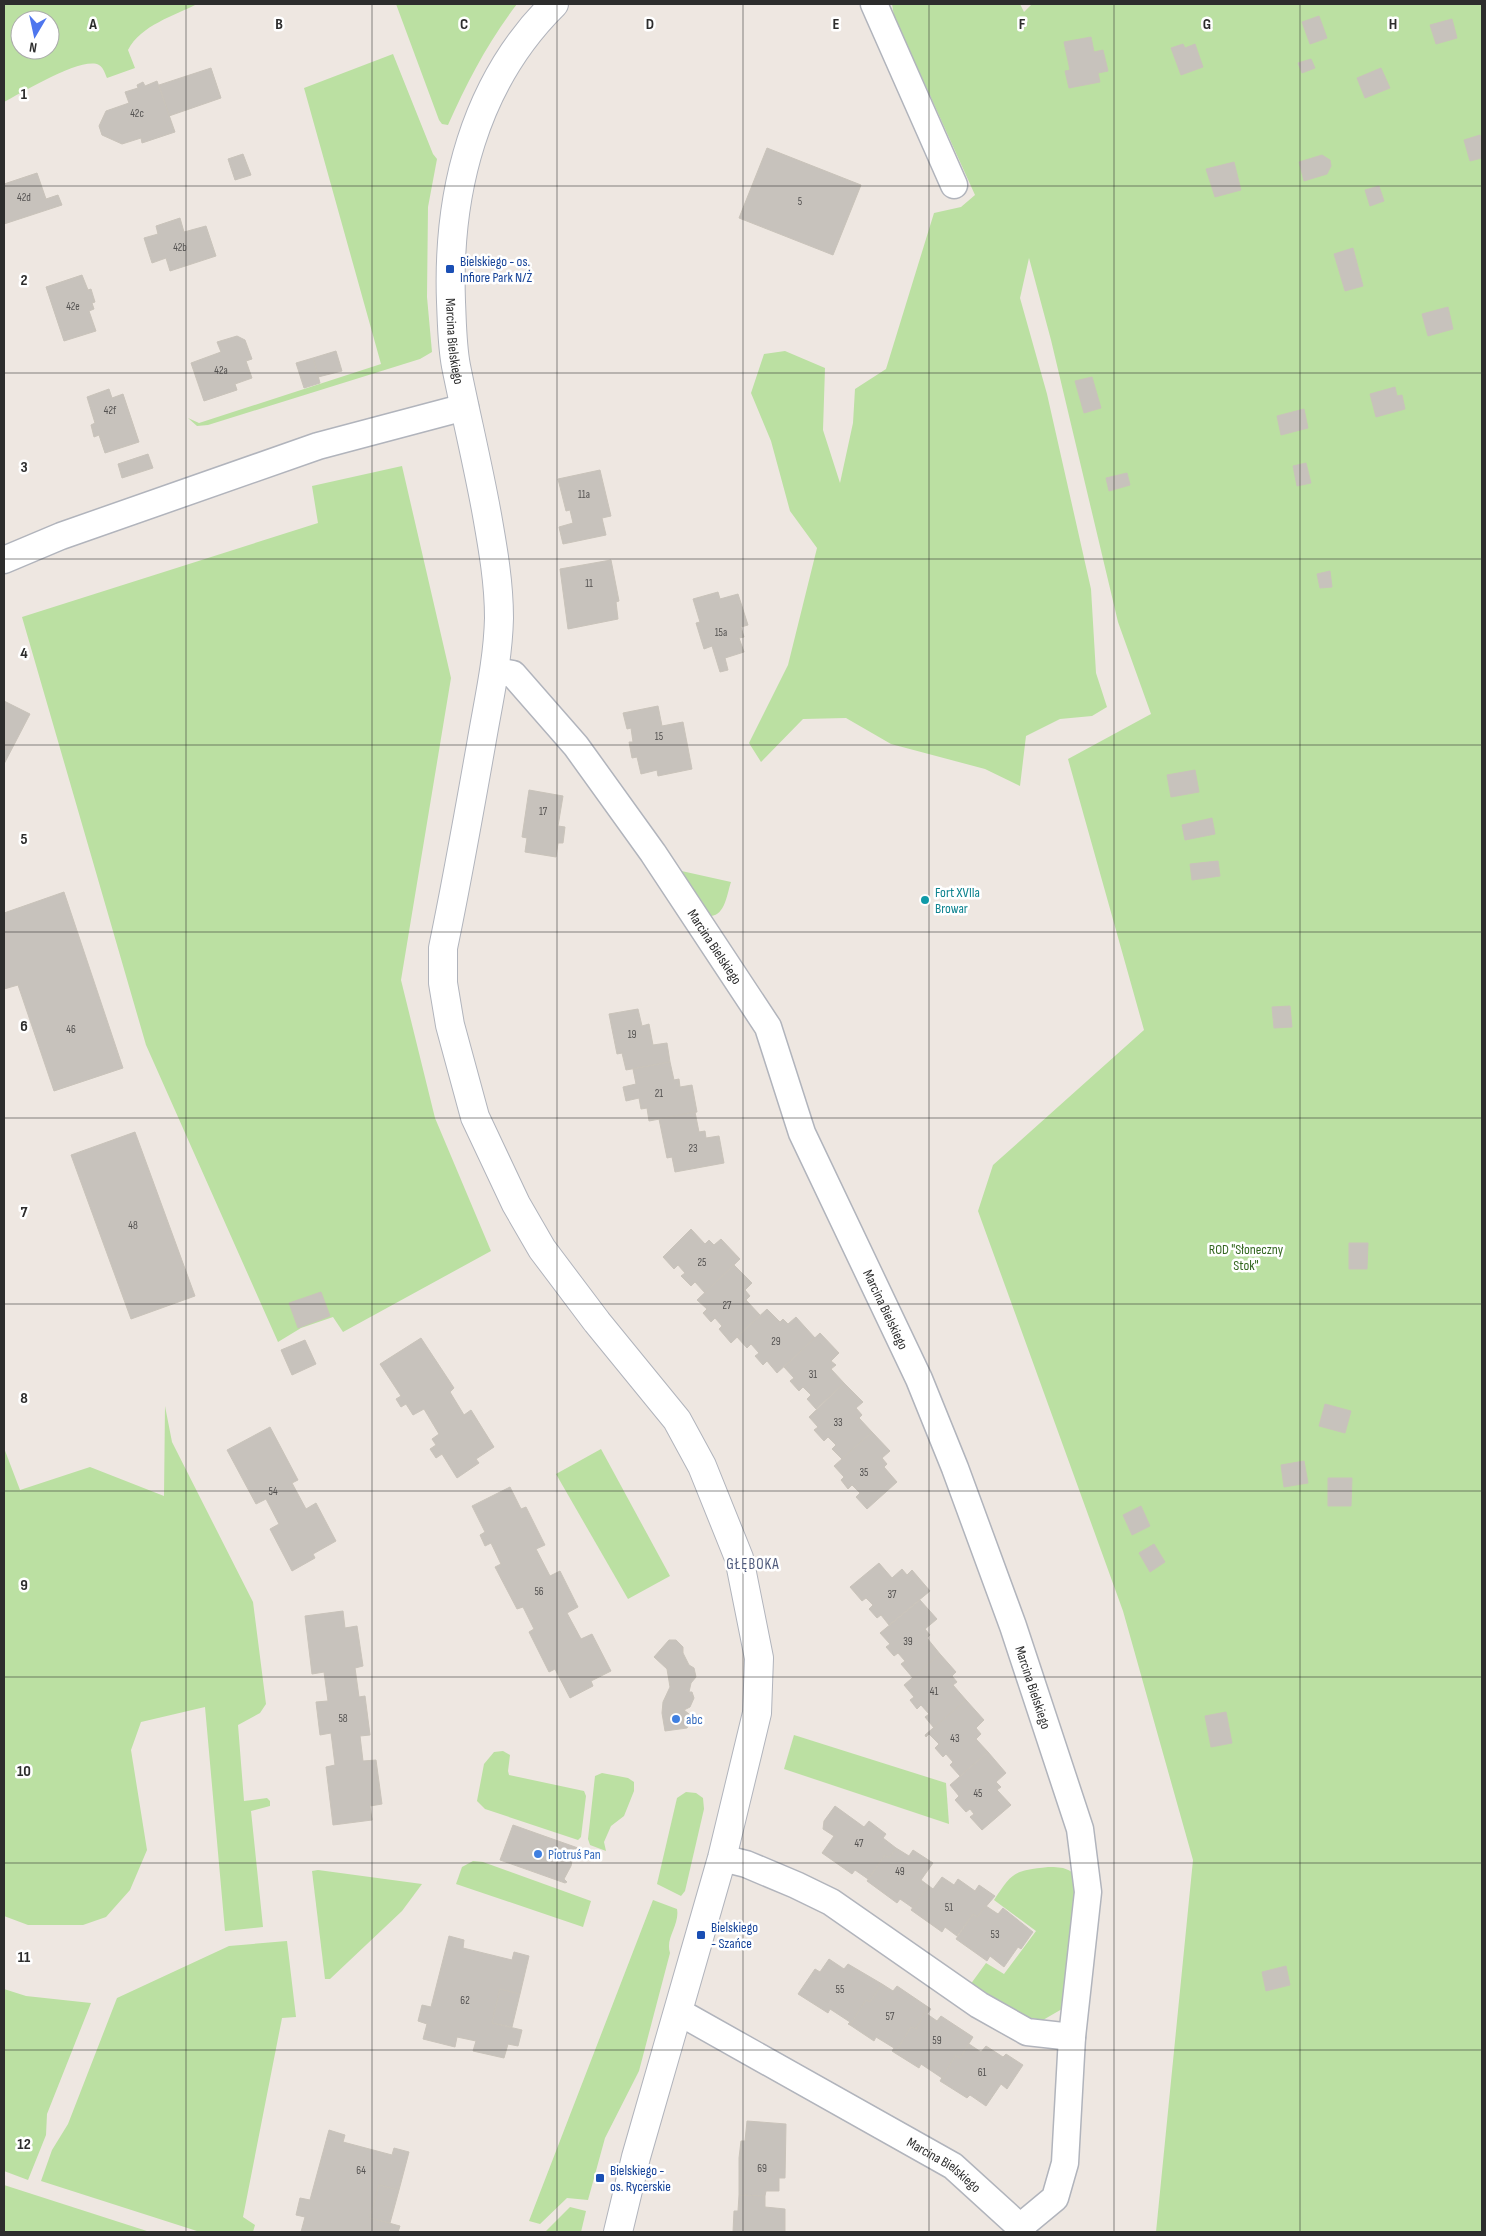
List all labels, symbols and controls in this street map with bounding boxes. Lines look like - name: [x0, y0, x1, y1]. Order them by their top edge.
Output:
- north arrow: [10, 10, 60, 60]
- text: A: [88, 15, 97, 34]
- text: B: [275, 15, 283, 34]
- text: C: [460, 15, 468, 34]
- text: D: [646, 15, 654, 34]
- text: E: [833, 15, 840, 34]
- text: F: [1019, 15, 1026, 34]
- text: G: [1203, 15, 1211, 34]
- text: H: [1389, 15, 1397, 34]
- text: N: [28, 38, 38, 56]
- text: 1: [21, 85, 28, 104]
- house number: 42c: [130, 107, 144, 120]
- house number: 42d: [17, 191, 31, 204]
- house number: 5: [798, 195, 802, 208]
- house number: 42b: [173, 241, 187, 254]
- place label: Bielskiego - os. Infiore Park N/Ż: [460, 253, 532, 286]
- marker: Bielskiego - os. Infiore Park N/Ż: [444, 263, 456, 275]
- text: 2: [20, 271, 28, 290]
- street label: Marcina Bielskiego: [442, 298, 468, 386]
- house number: 42e: [66, 300, 80, 313]
- house number: 42a: [214, 364, 228, 377]
- house number: 42f: [104, 404, 117, 417]
- text: 3: [20, 458, 28, 477]
- house number: 11a: [578, 488, 590, 501]
- house number: 11: [585, 577, 593, 590]
- house number: 15a: [715, 626, 727, 639]
- text: 4: [20, 644, 28, 663]
- house number: 15: [655, 730, 663, 743]
- house number: 17: [539, 805, 548, 818]
- text: 5: [20, 830, 28, 849]
- place label: Fort XVIIa Browar: [935, 884, 980, 917]
- marker: Fort XVIIa Browar: [919, 894, 931, 906]
- street label: Marcina Bielskiego: [684, 906, 746, 988]
- text: 6: [20, 1017, 28, 1036]
- house number: 46: [66, 1023, 76, 1036]
- house number: 19: [628, 1028, 636, 1041]
- house number: 21: [655, 1087, 663, 1100]
- house number: 23: [688, 1142, 698, 1155]
- text: 7: [21, 1203, 28, 1222]
- house number: 48: [128, 1219, 138, 1232]
- park label: ROD "Słoneczny Stok": [1209, 1241, 1284, 1274]
- house number: 25: [698, 1256, 706, 1269]
- street label: Marcina Bielskiego: [859, 1267, 912, 1353]
- house number: 27: [723, 1299, 732, 1312]
- house number: 29: [771, 1335, 781, 1348]
- house number: 31: [809, 1368, 817, 1381]
- text: 8: [20, 1389, 28, 1408]
- house number: 33: [833, 1416, 843, 1429]
- house number: 35: [859, 1466, 869, 1479]
- house number: 54: [268, 1485, 278, 1498]
- district label: GŁĘBOKA: [726, 1555, 780, 1574]
- text: 9: [20, 1576, 28, 1595]
- house number: 56: [534, 1585, 544, 1598]
- house number: 37: [887, 1588, 897, 1601]
- house number: 39: [903, 1635, 913, 1648]
- street label: Marcina Bielskiego: [1011, 1644, 1054, 1731]
- house number: 41: [930, 1685, 938, 1698]
- place label: abc: [686, 1711, 703, 1728]
- house number: 58: [338, 1712, 348, 1725]
- marker: abc: [670, 1713, 682, 1725]
- house number: 43: [950, 1732, 960, 1745]
- text: 10: [17, 1762, 31, 1781]
- house number: 45: [973, 1787, 983, 1800]
- house number: 47: [855, 1837, 864, 1850]
- place label: Piotruś Pan: [548, 1846, 601, 1863]
- marker: Piotruś Pan: [532, 1848, 544, 1860]
- house number: 49: [895, 1865, 905, 1878]
- house number: 51: [945, 1901, 953, 1914]
- place label: Bielskiego - Szańce: [711, 1919, 758, 1952]
- house number: 53: [990, 1928, 1000, 1941]
- marker: Bielskiego - Szańce: [695, 1929, 707, 1941]
- text: 11: [18, 1948, 31, 1967]
- house number: 55: [836, 1983, 844, 1996]
- house number: 62: [460, 1994, 470, 2007]
- house number: 57: [886, 2010, 895, 2023]
- house number: 59: [932, 2034, 942, 2047]
- house number: 61: [978, 2066, 986, 2079]
- street label: Marcina Bielskiego: [904, 2134, 984, 2196]
- text: 12: [17, 2135, 31, 2154]
- place label: Bielskiego - os. Rycerskie: [610, 2162, 671, 2195]
- house number: 69: [757, 2162, 767, 2175]
- house number: 64: [356, 2164, 366, 2177]
- marker: Bielskiego - os. Rycerskie: [594, 2172, 606, 2184]

